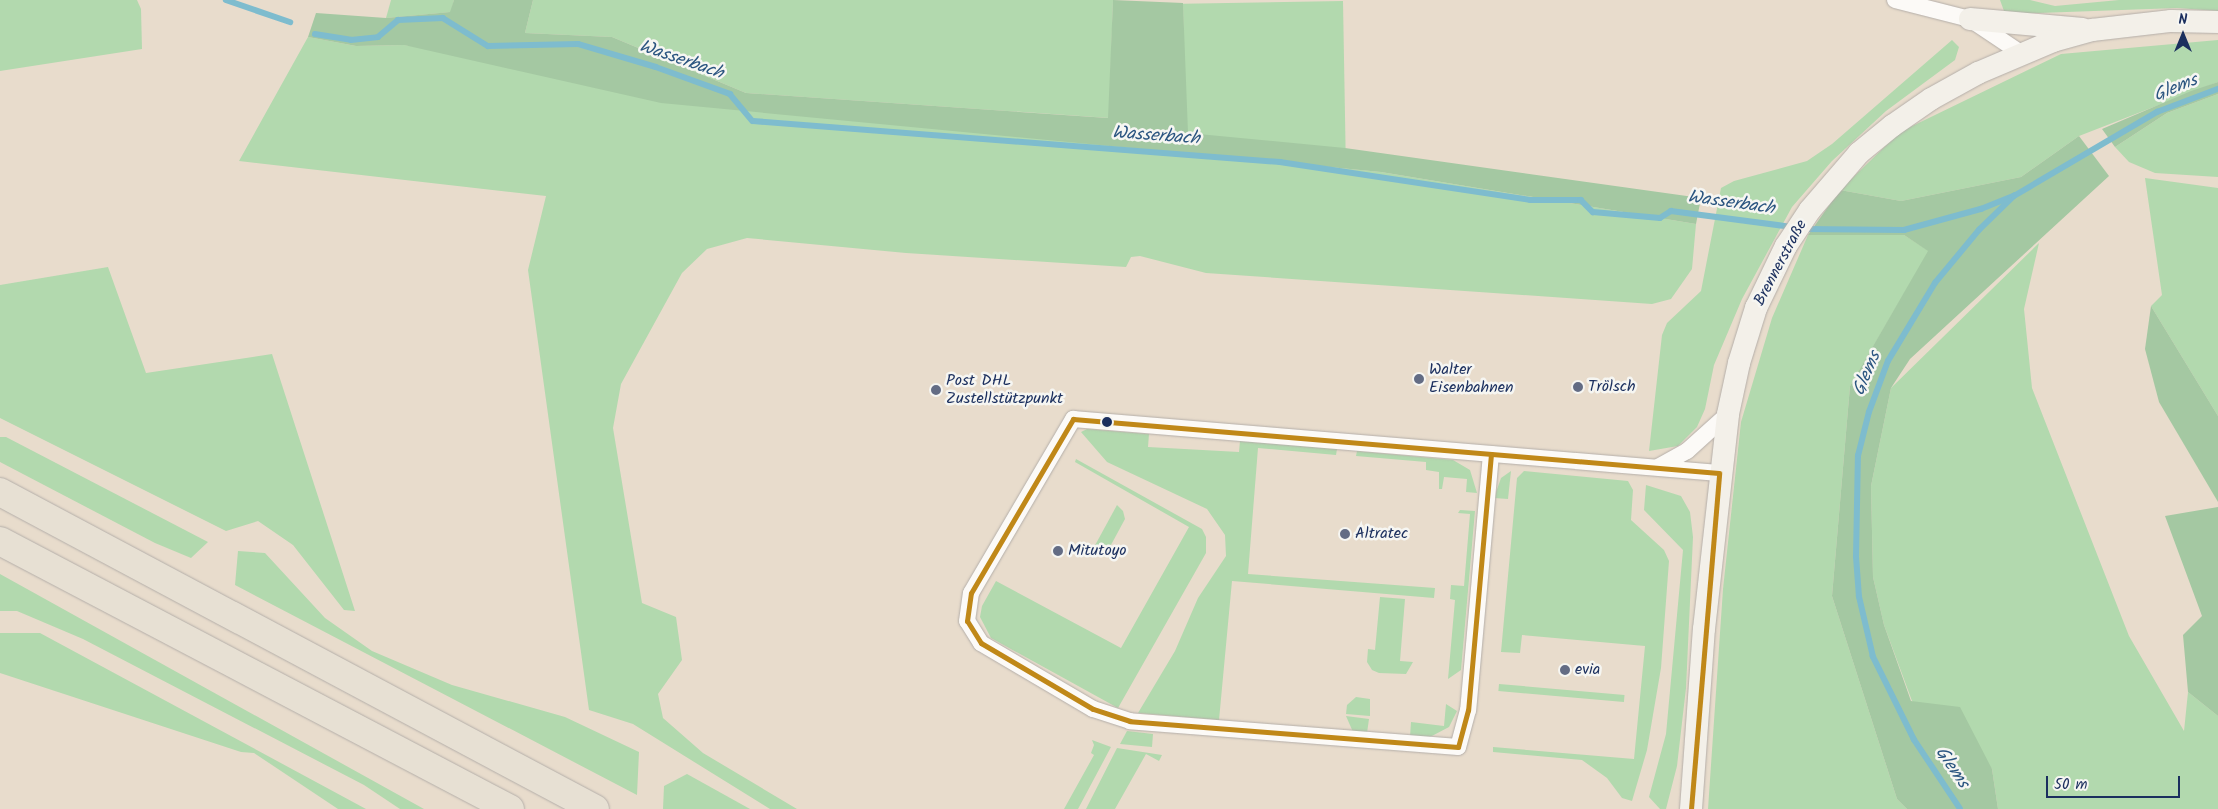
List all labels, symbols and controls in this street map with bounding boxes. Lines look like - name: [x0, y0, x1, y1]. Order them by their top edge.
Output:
- text: N: [2179, 9, 2187, 31]
- north arrow: [2158, 10, 2208, 60]
- water label: Wasserbach: [636, 37, 726, 85]
- water label: Glems: [2151, 70, 2201, 108]
- water label: Wasserbach: [1112, 123, 1200, 151]
- water label: Wasserbach: [1686, 187, 1776, 221]
- street label: Brennerstraße: [1750, 217, 1812, 309]
- water label: Glems: [1849, 349, 1887, 399]
- place label: Walter Eisenbahnen: [1429, 360, 1513, 398]
- place label: Post DHL Zustellstützpunkt: [946, 371, 1063, 409]
- marker: Walter Eisenbahnen: [1413, 373, 1425, 385]
- place label: Trölsch: [1588, 377, 1636, 397]
- marker: Trölsch: [1572, 381, 1584, 393]
- marker: Post DHL Zustellstützpunkt: [930, 384, 942, 396]
- unlabelled marker: [1102, 417, 1112, 427]
- place label: Altratec: [1355, 524, 1408, 544]
- marker: Altratec: [1339, 528, 1351, 540]
- place label: Mitutoyo: [1068, 541, 1127, 561]
- marker: Mitutoyo: [1052, 545, 1064, 557]
- place label: evia: [1575, 660, 1600, 680]
- marker: evia: [1559, 664, 1571, 676]
- water label: Glems: [1929, 743, 1973, 793]
- scale bar: [2048, 766, 2182, 798]
- text: 50 m: [2054, 773, 2088, 797]

